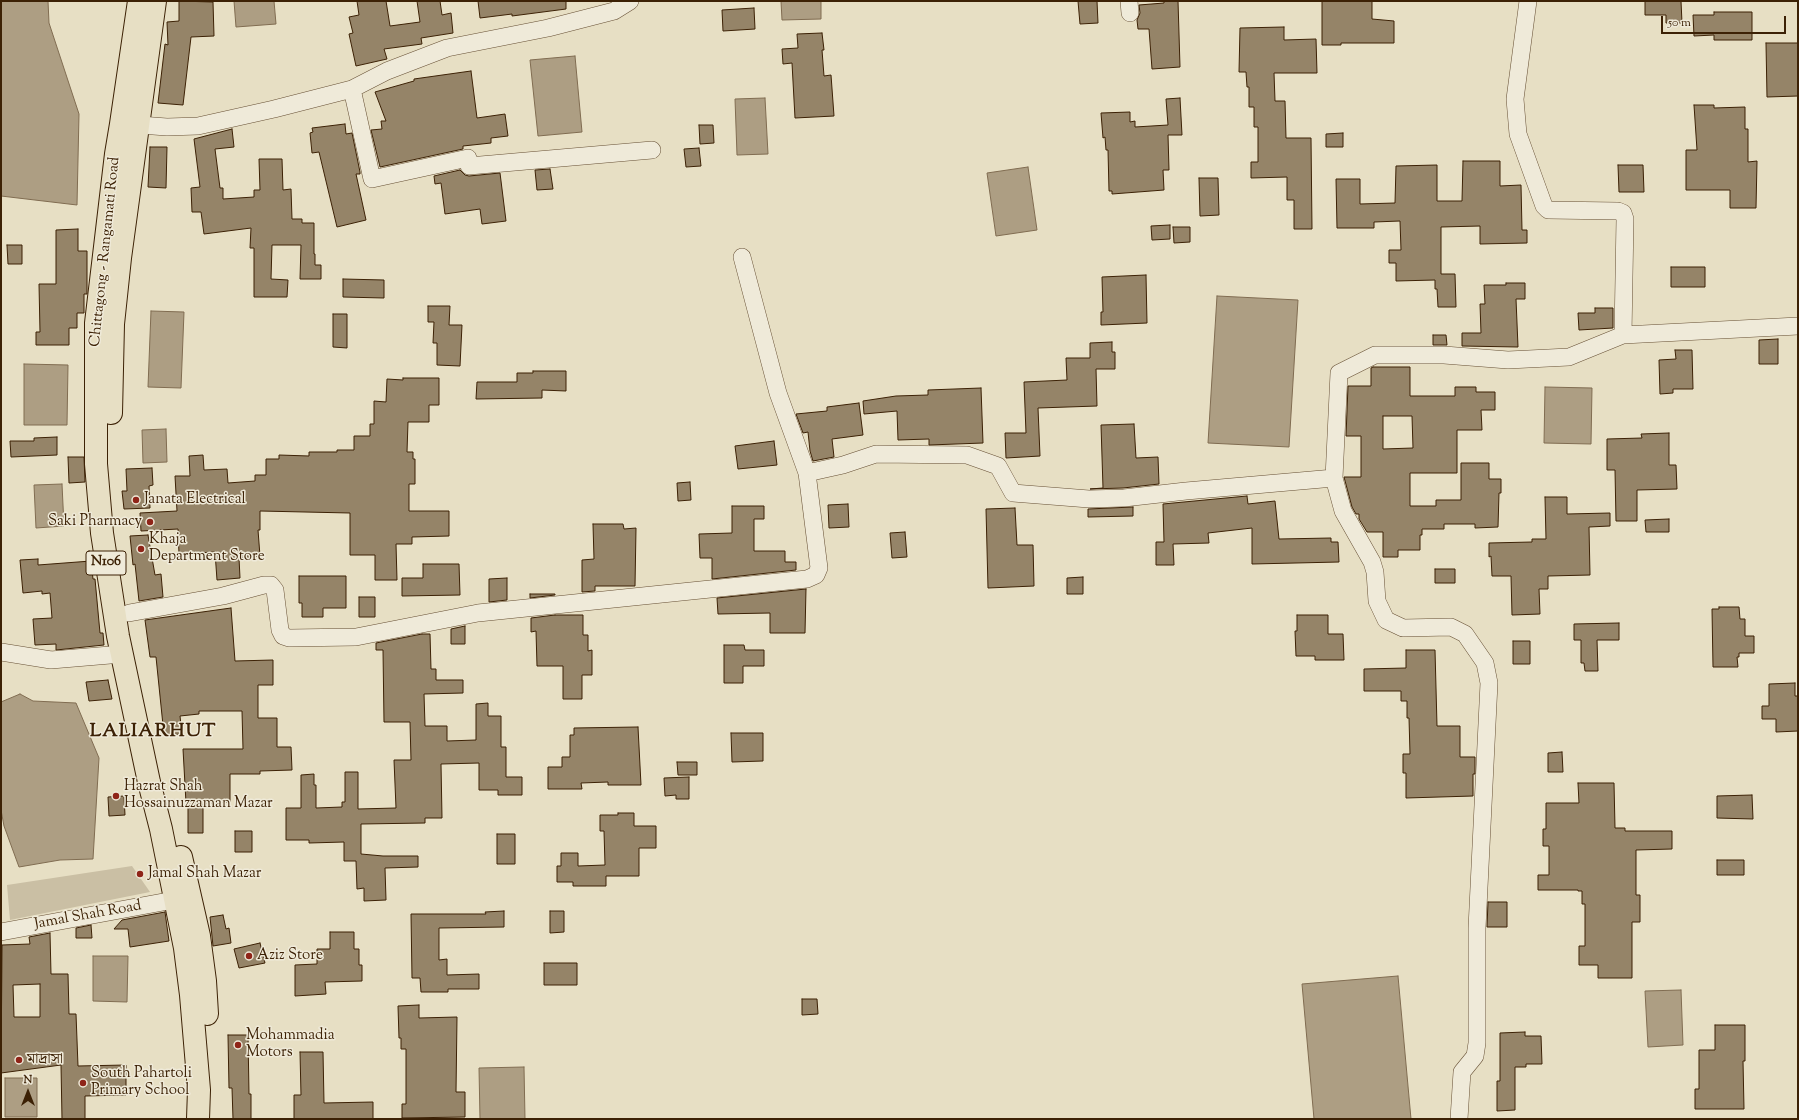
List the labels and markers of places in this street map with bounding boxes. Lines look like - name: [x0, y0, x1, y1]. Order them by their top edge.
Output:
- place label: Janata Electrical: [144, 491, 246, 509]
- marker: Janata Electrical: [131, 495, 141, 505]
- place label: Saki Pharmacy: [48, 513, 142, 531]
- marker: Saki Pharmacy: [145, 517, 155, 527]
- place label: Khaja Department Store: [149, 531, 265, 566]
- marker: Khaja Department Store: [136, 544, 146, 554]
- place label: Hazrat Shah Hossainuzzaman Mazar: [124, 778, 273, 813]
- marker: Hazrat Shah Hossainuzzaman Mazar: [111, 791, 121, 801]
- place label: Jamal Shah Mazar: [148, 865, 261, 883]
- marker: Jamal Shah Mazar: [135, 869, 145, 879]
- place label: Aziz Store: [257, 947, 323, 965]
- marker: Aziz Store: [244, 951, 254, 961]
- place label: Mohammadia Motors: [246, 1027, 335, 1062]
- marker: Mohammadia Motors: [233, 1040, 243, 1050]
- place label: মাদ্রাসা: [27, 1051, 63, 1069]
- marker: মাদ্রাসা: [14, 1055, 24, 1065]
- place label: South Pahartoli Primary School: [91, 1065, 192, 1100]
- marker: South Pahartoli Primary School: [78, 1078, 88, 1088]

